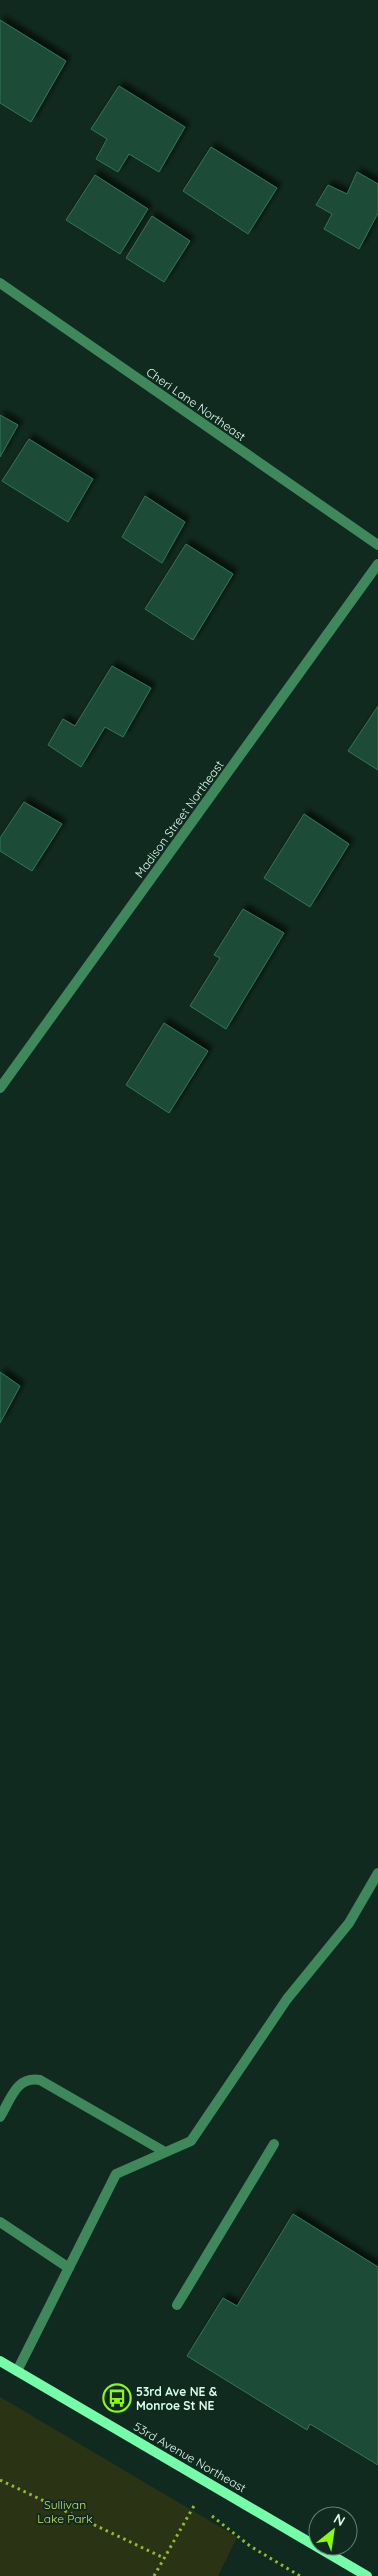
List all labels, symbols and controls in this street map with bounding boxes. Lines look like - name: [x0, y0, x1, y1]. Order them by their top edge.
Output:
- street label: Cheri Lane Northeast: [143, 364, 249, 444]
- street label: Madison Street Northeast: [131, 757, 227, 881]
- bus stop icon: 53rd Ave NE & Monroe St NE: [102, 2383, 132, 2413]
- place label: 53rd Ave NE & Monroe St NE: [136, 2384, 218, 2413]
- street label: 53rd Avenue Northeast: [131, 2419, 249, 2495]
- park label: Sullivan Lake Park: [37, 2497, 93, 2526]
- north arrow: [308, 2506, 358, 2556]
- text: N: [331, 2509, 348, 2530]

